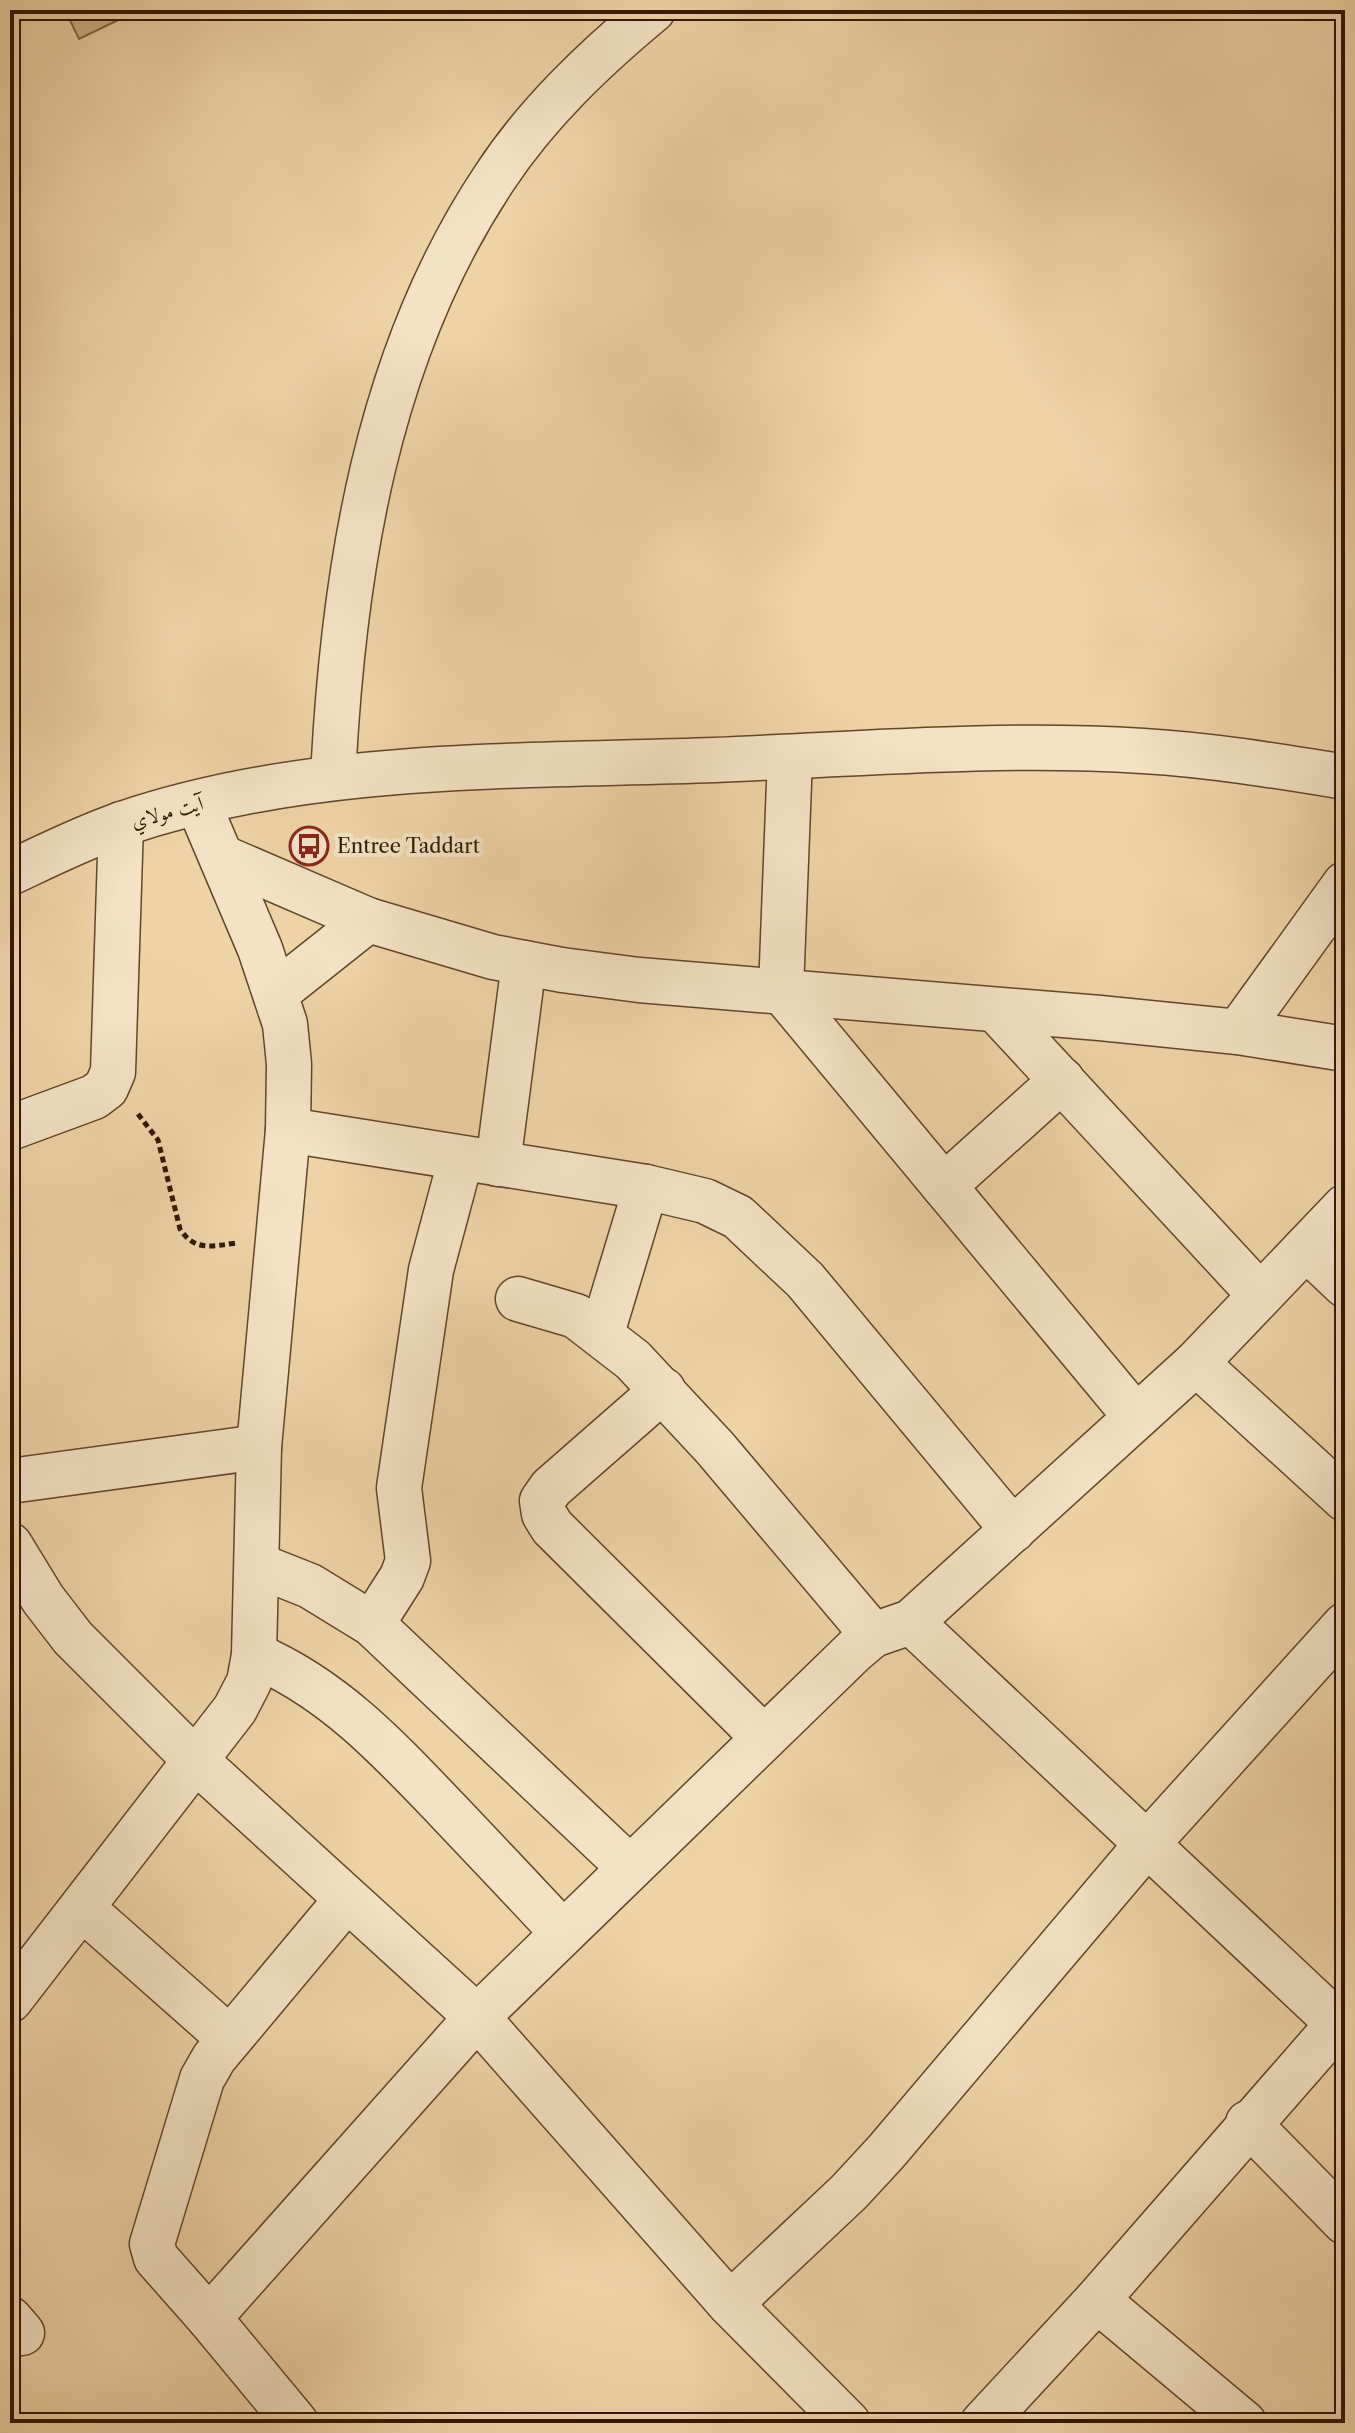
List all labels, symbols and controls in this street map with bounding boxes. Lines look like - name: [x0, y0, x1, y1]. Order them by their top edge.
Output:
- street label: آيت مولاي: [128, 790, 209, 837]
- bus stop icon: Entree Taddart: [288, 825, 330, 867]
- place label: Entree Taddart: [337, 834, 480, 858]

